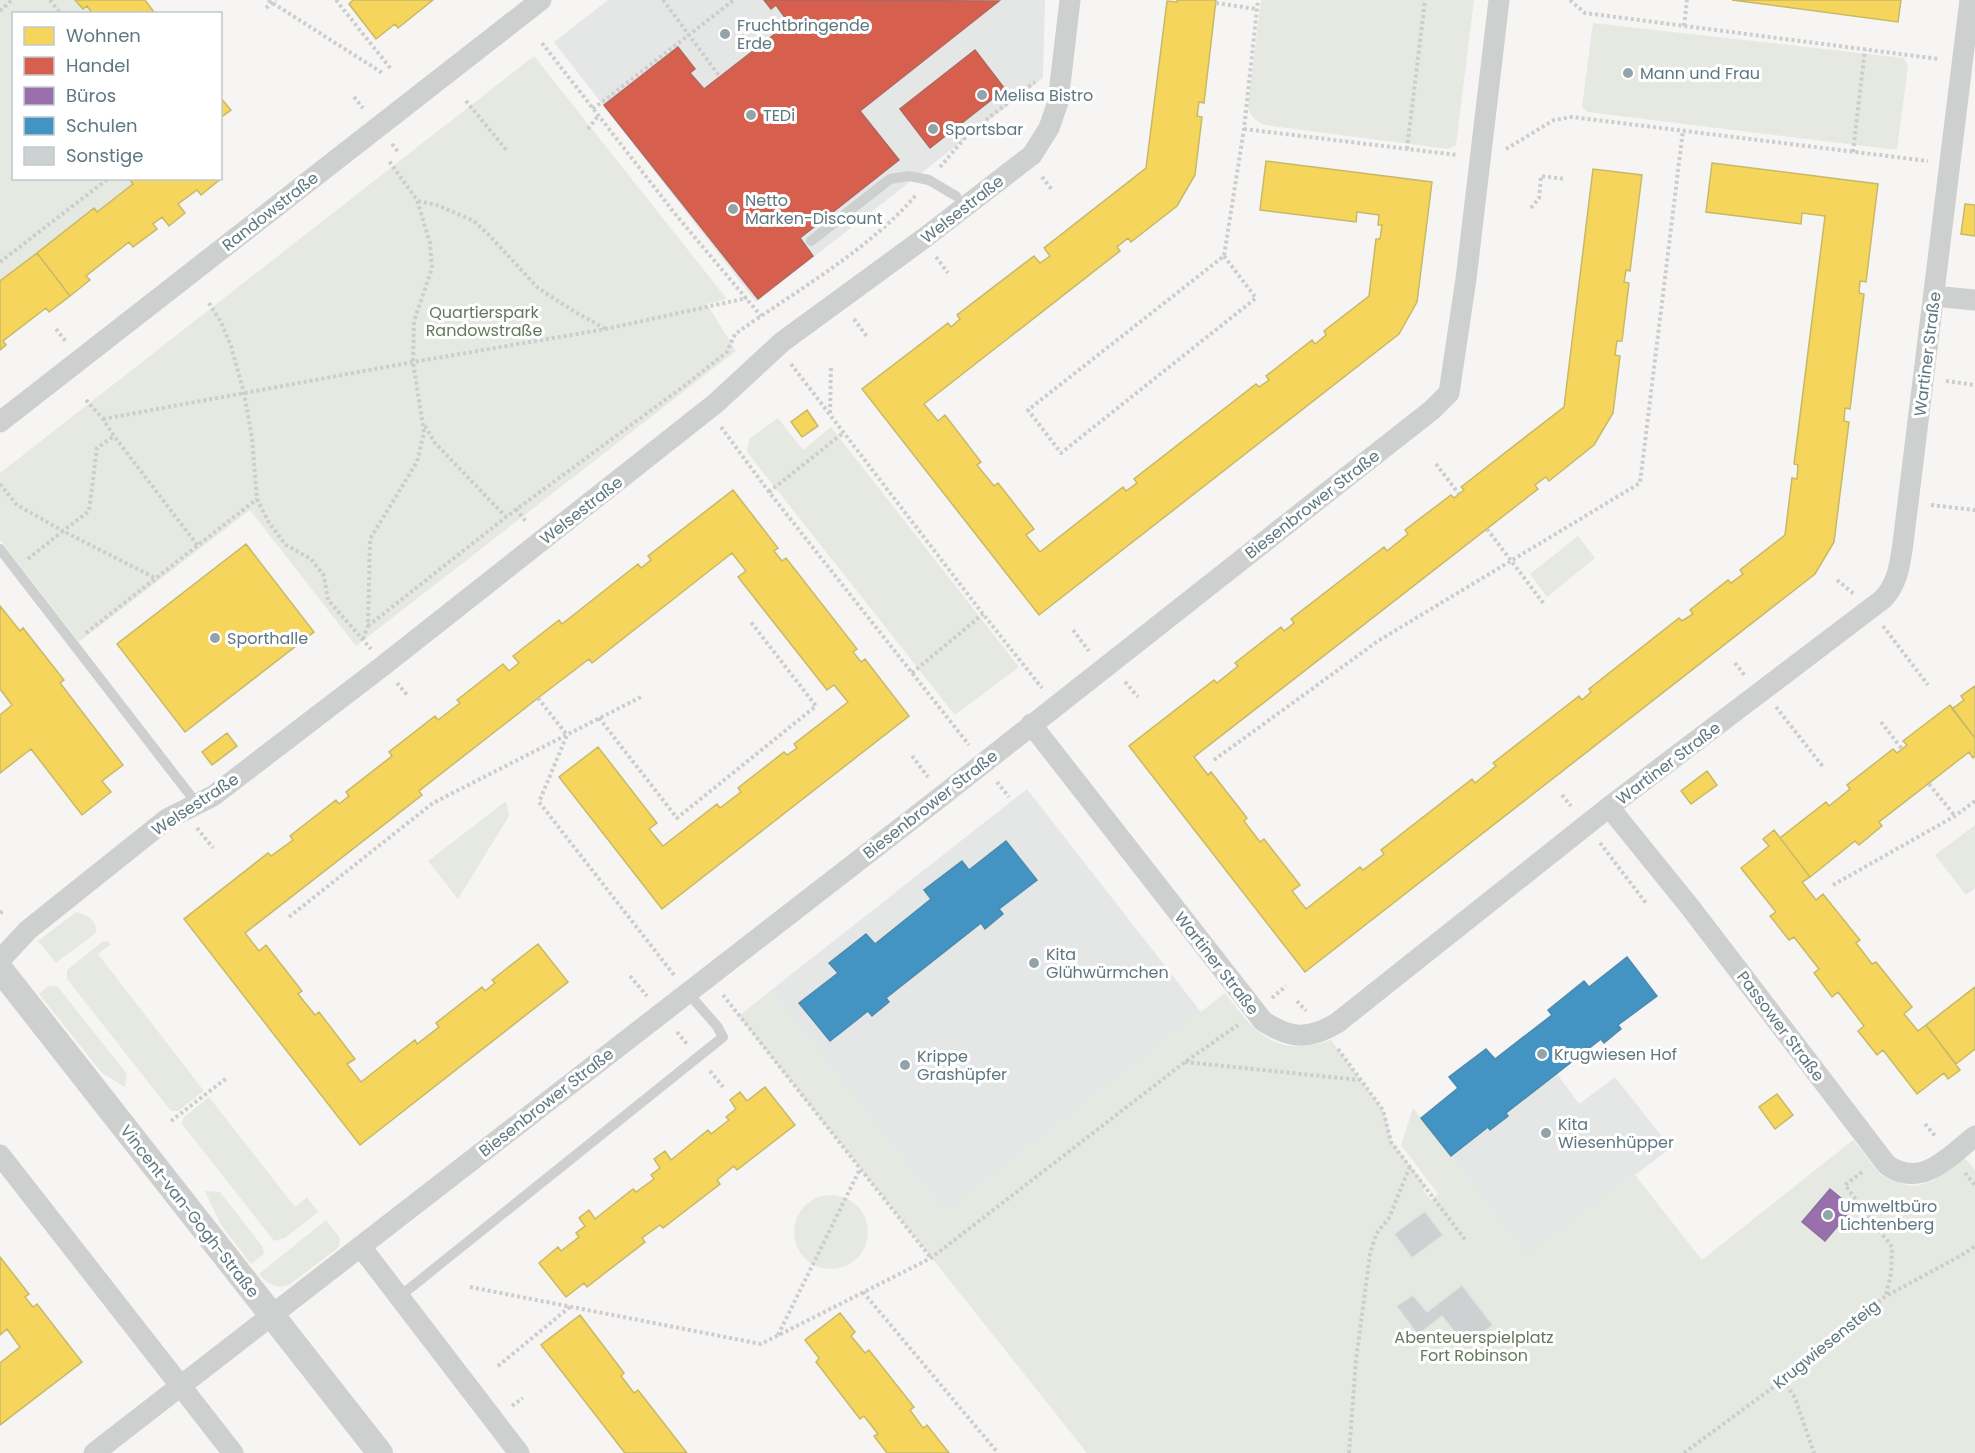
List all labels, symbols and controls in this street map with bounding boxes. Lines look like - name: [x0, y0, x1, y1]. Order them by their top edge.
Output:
- legend: [12, 12, 222, 180]
- place label: Fruchtbringende Erde: [737, 14, 870, 55]
- text: Wohnen: [66, 23, 141, 48]
- marker: Fruchtbringende Erde: [718, 27, 732, 41]
- text: Handel: [66, 53, 130, 78]
- place label: Mann und Frau: [1640, 62, 1760, 85]
- marker: Mann und Frau: [1621, 66, 1635, 80]
- text: Büros: [66, 83, 116, 108]
- place label: Melisa Bistro: [994, 84, 1093, 107]
- marker: Melisa Bistro: [975, 88, 989, 102]
- place label: TEDi: [763, 104, 795, 127]
- marker: TEDi: [744, 108, 758, 122]
- text: Schulen: [66, 113, 138, 138]
- place label: Sportsbar: [945, 118, 1023, 141]
- marker: Sportsbar: [926, 122, 940, 136]
- text: Sonstige: [66, 143, 143, 168]
- street label: Randowstraße: [217, 166, 323, 256]
- street label: Welsestraße: [916, 170, 1009, 249]
- place label: Netto Marken-Discount: [745, 189, 883, 230]
- marker: Netto Marken-Discount: [726, 202, 740, 216]
- street label: Wartiner Straße: [1908, 290, 1947, 418]
- park label: Quartierspark Randowstraße: [426, 301, 542, 342]
- street label: Biesenbrower Straße: [1240, 444, 1385, 564]
- street label: Welsestraße: [535, 471, 628, 550]
- place label: Sporthalle: [227, 627, 308, 650]
- marker: Sporthalle: [208, 631, 222, 645]
- street label: Wartiner Straße: [1611, 716, 1725, 810]
- street label: Biesenbrower Straße: [858, 744, 1003, 864]
- street label: Welsestraße: [147, 768, 243, 841]
- street label: Wartiner Straße: [1169, 907, 1264, 1020]
- place label: Kita Glühwürmchen: [1046, 943, 1169, 984]
- marker: Kita Glühwürmchen: [1027, 956, 1041, 970]
- street label: Passower Straße: [1731, 966, 1830, 1086]
- street label: Biesenbrower Straße: [474, 1042, 619, 1162]
- place label: Krugwiesen Hof: [1554, 1043, 1677, 1066]
- place label: Krippe Grashüpfer: [917, 1045, 1007, 1086]
- marker: Krugwiesen Hof: [1535, 1047, 1549, 1061]
- marker: Krippe Grashüpfer: [898, 1058, 912, 1072]
- place label: Kita Wiesenhüpper: [1558, 1113, 1674, 1154]
- street label: Vincent-van-Gogh-Straße: [115, 1120, 265, 1303]
- marker: Kita Wiesenhüpper: [1539, 1126, 1553, 1140]
- place label: Umweltbüro Lichtenberg: [1840, 1195, 1937, 1236]
- marker: Umweltbüro Lichtenberg: [1821, 1208, 1835, 1222]
- street label: Krugwiesensteig: [1768, 1294, 1884, 1395]
- park label: Abenteuerspielplatz Fort Robinson: [1394, 1326, 1554, 1367]

